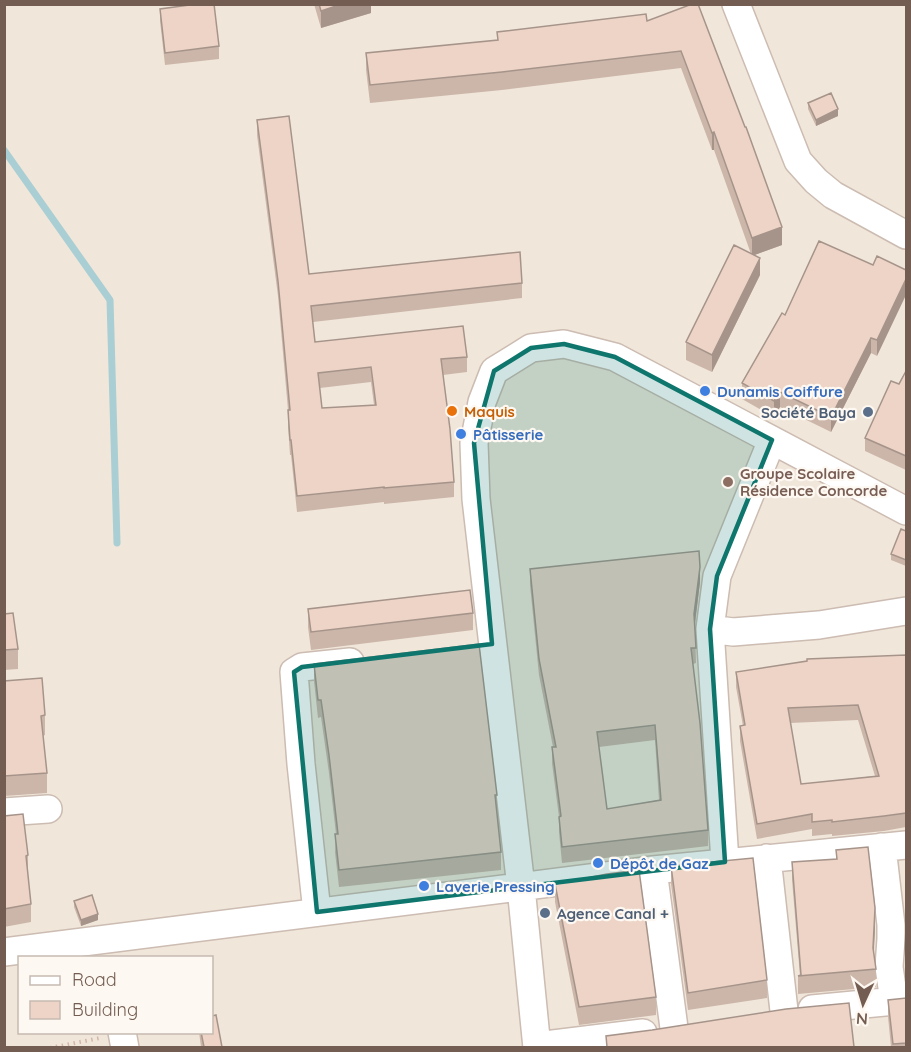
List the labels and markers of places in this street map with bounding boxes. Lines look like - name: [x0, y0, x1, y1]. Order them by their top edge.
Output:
- place label: Dunamis Coiffure: [717, 382, 843, 401]
- marker: Dunamis Coiffure: [698, 384, 712, 398]
- place label: Maquis: [464, 402, 515, 421]
- place label: Société Baya: [761, 403, 856, 422]
- marker: Maquis: [445, 404, 459, 418]
- marker: Société Baya: [861, 405, 875, 419]
- place label: Pâtisserie: [473, 425, 543, 444]
- marker: Pâtisserie: [454, 427, 468, 441]
- place label: Groupe Scolaire Résidence Concorde: [740, 464, 887, 500]
- marker: Groupe Scolaire Résidence Concorde: [721, 475, 735, 489]
- place label: Dépôt de Gaz: [610, 854, 709, 873]
- marker: Dépôt de Gaz: [591, 856, 605, 870]
- place label: Laverie Pressing: [436, 877, 555, 896]
- marker: Laverie Pressing: [417, 879, 431, 893]
- place label: Agence Canal +: [557, 904, 669, 923]
- marker: Agence Canal +: [538, 906, 552, 920]

